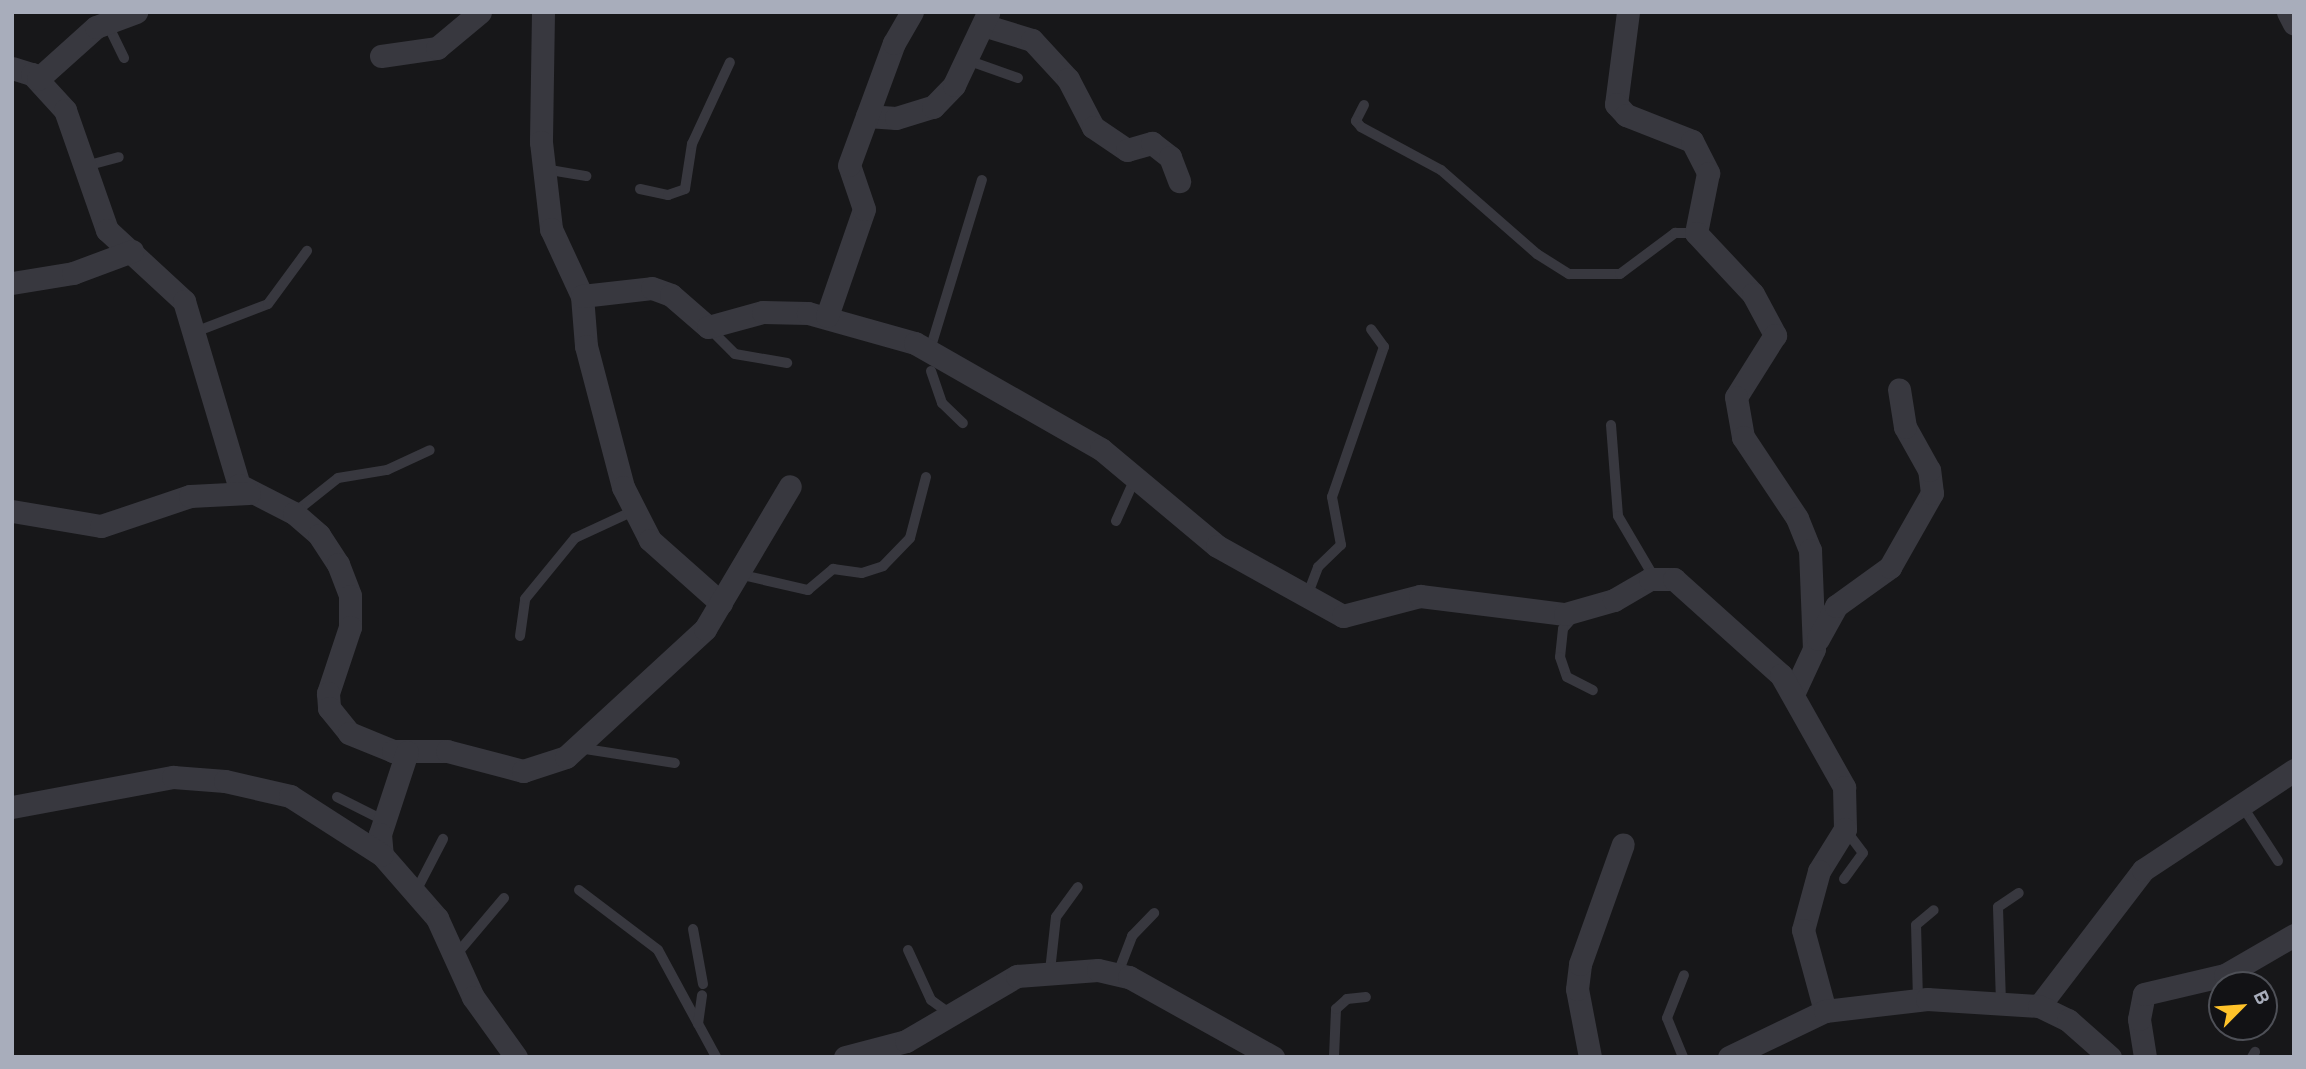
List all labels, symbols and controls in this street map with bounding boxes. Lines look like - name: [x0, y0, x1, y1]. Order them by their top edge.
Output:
- north arrow: [2208, 971, 2278, 1041]
- text: B: [2247, 987, 2274, 1009]

